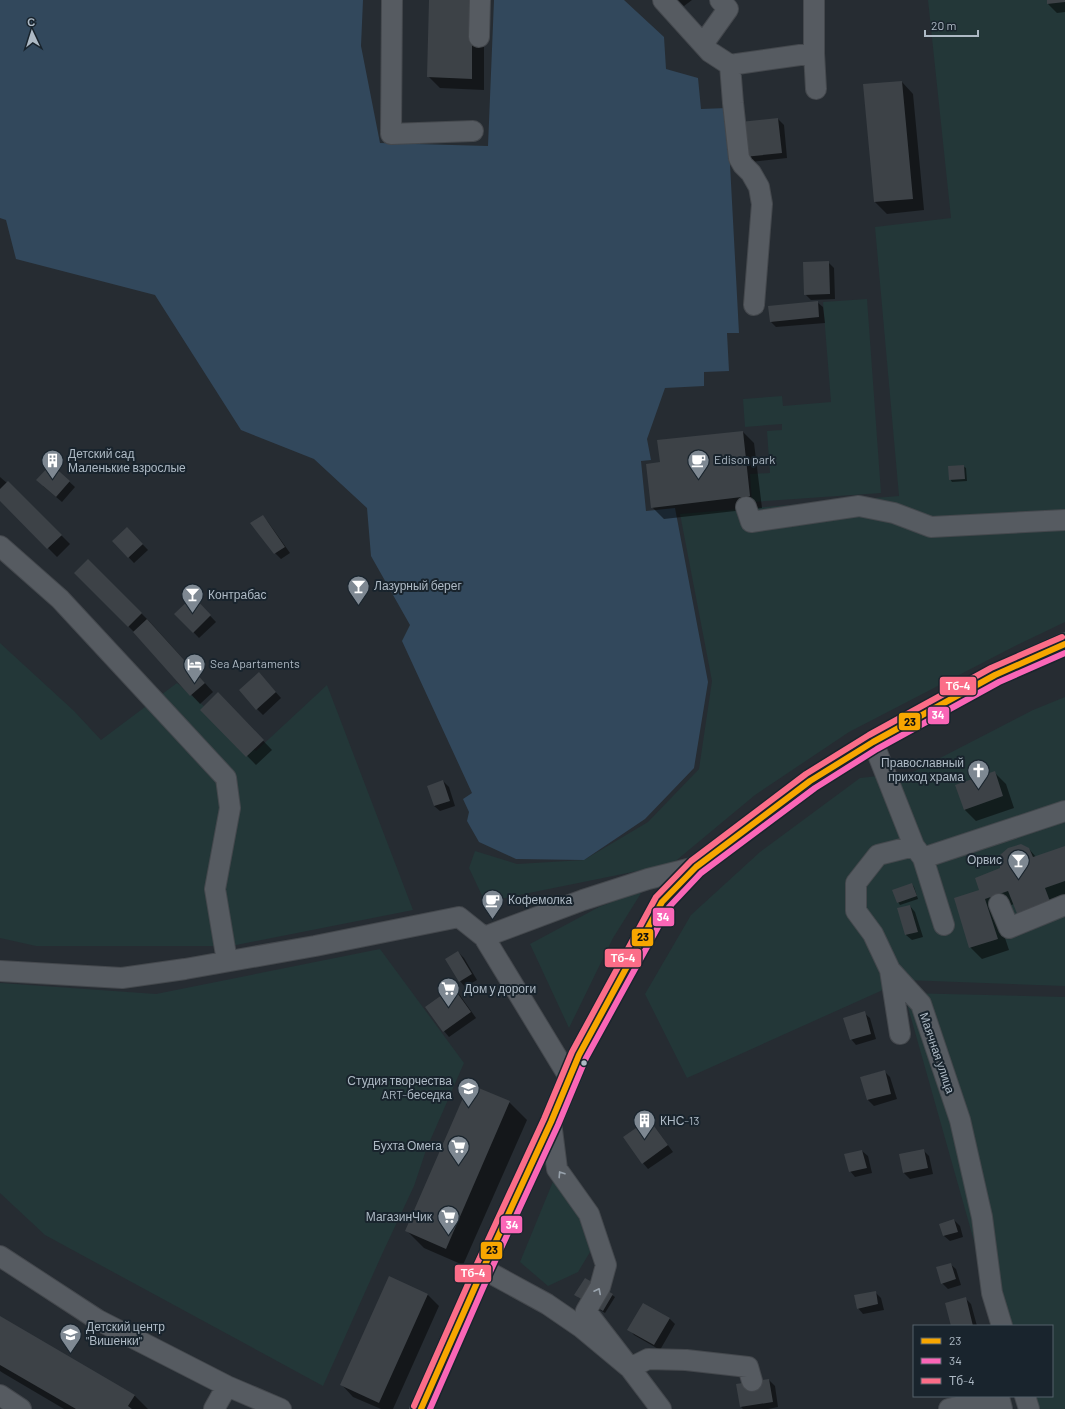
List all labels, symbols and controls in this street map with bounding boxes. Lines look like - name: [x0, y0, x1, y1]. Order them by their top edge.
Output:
- north arrow: [12, 12, 52, 52]
- scale bar: [925, 12, 978, 38]
- text: С: [27, 15, 36, 28]
- text: 20 m: [931, 18, 957, 32]
- place label: Детский сад Маленькие взрослые: [68, 446, 186, 475]
- cafe icon: Edison park: [685, 447, 711, 480]
- building icon: Детский сад Маленькие взрослые: [40, 448, 66, 481]
- place label: Edison park: [714, 452, 775, 466]
- bar icon: Лазурный берег: [346, 573, 372, 606]
- place label: Лазурный берег: [374, 578, 462, 593]
- bar icon: Контрабас: [180, 582, 206, 615]
- place label: Контрабас: [208, 587, 266, 602]
- hotel icon: Sea Apartaments: [181, 651, 207, 684]
- place label: Sea Apartaments: [210, 656, 300, 670]
- line badge: Тб-4: [939, 676, 977, 696]
- text: Тб-4: [946, 679, 971, 692]
- line badge: 34: [927, 706, 950, 725]
- text: 34: [932, 708, 945, 721]
- line badge: 23: [898, 712, 921, 731]
- text: 23: [904, 715, 916, 728]
- place label: Православный приход храма: [881, 755, 964, 784]
- church icon: Православный приход храма: [966, 757, 992, 790]
- bar icon: Орвис: [1005, 847, 1031, 880]
- place label: Орвис: [967, 852, 1002, 867]
- cafe icon: Кофемолка: [480, 887, 506, 920]
- place label: Кофемолка: [508, 892, 572, 907]
- line badge: 34: [652, 907, 675, 927]
- text: 34: [657, 910, 670, 923]
- line badge: 23: [631, 928, 654, 947]
- text: 23: [637, 930, 649, 943]
- line badge: Тб-4: [604, 948, 642, 968]
- text: Тб-4: [611, 951, 636, 964]
- supermarket icon: Дом у дороги: [435, 976, 461, 1009]
- place label: Дом у дороги: [464, 981, 536, 996]
- street label: Маячная улица: [917, 1010, 958, 1096]
- unlabelled marker: [579, 1058, 589, 1068]
- place label: Студия творчества ART-беседка: [347, 1073, 452, 1102]
- school or university icon: Студия творчества ART-беседка: [455, 1075, 481, 1108]
- building icon: КНС-13: [632, 1108, 658, 1141]
- place label: КНС-13: [660, 1113, 699, 1127]
- supermarket icon: Бухта Омега: [445, 1133, 471, 1166]
- place label: Бухта Омега: [373, 1138, 442, 1153]
- one-way arrow: [558, 1171, 566, 1178]
- supermarket icon: МагазинЧик: [435, 1204, 461, 1237]
- place label: МагазинЧик: [366, 1209, 433, 1223]
- line badge: 34: [500, 1215, 523, 1234]
- text: 34: [506, 1218, 519, 1231]
- line badge: 23: [480, 1241, 503, 1260]
- text: 23: [486, 1243, 498, 1256]
- line badge: Тб-4: [454, 1264, 492, 1283]
- text: Тб-4: [461, 1266, 486, 1279]
- one-way arrow: [593, 1287, 601, 1295]
- place label: Детский центр "Вишенки": [86, 1319, 165, 1347]
- school or university icon: Детский центр "Вишенки": [58, 1321, 84, 1354]
- legend: [913, 1325, 1053, 1397]
- text: 23: [949, 1333, 962, 1347]
- text: 34: [949, 1353, 962, 1367]
- text: Тб-4: [949, 1373, 975, 1387]

